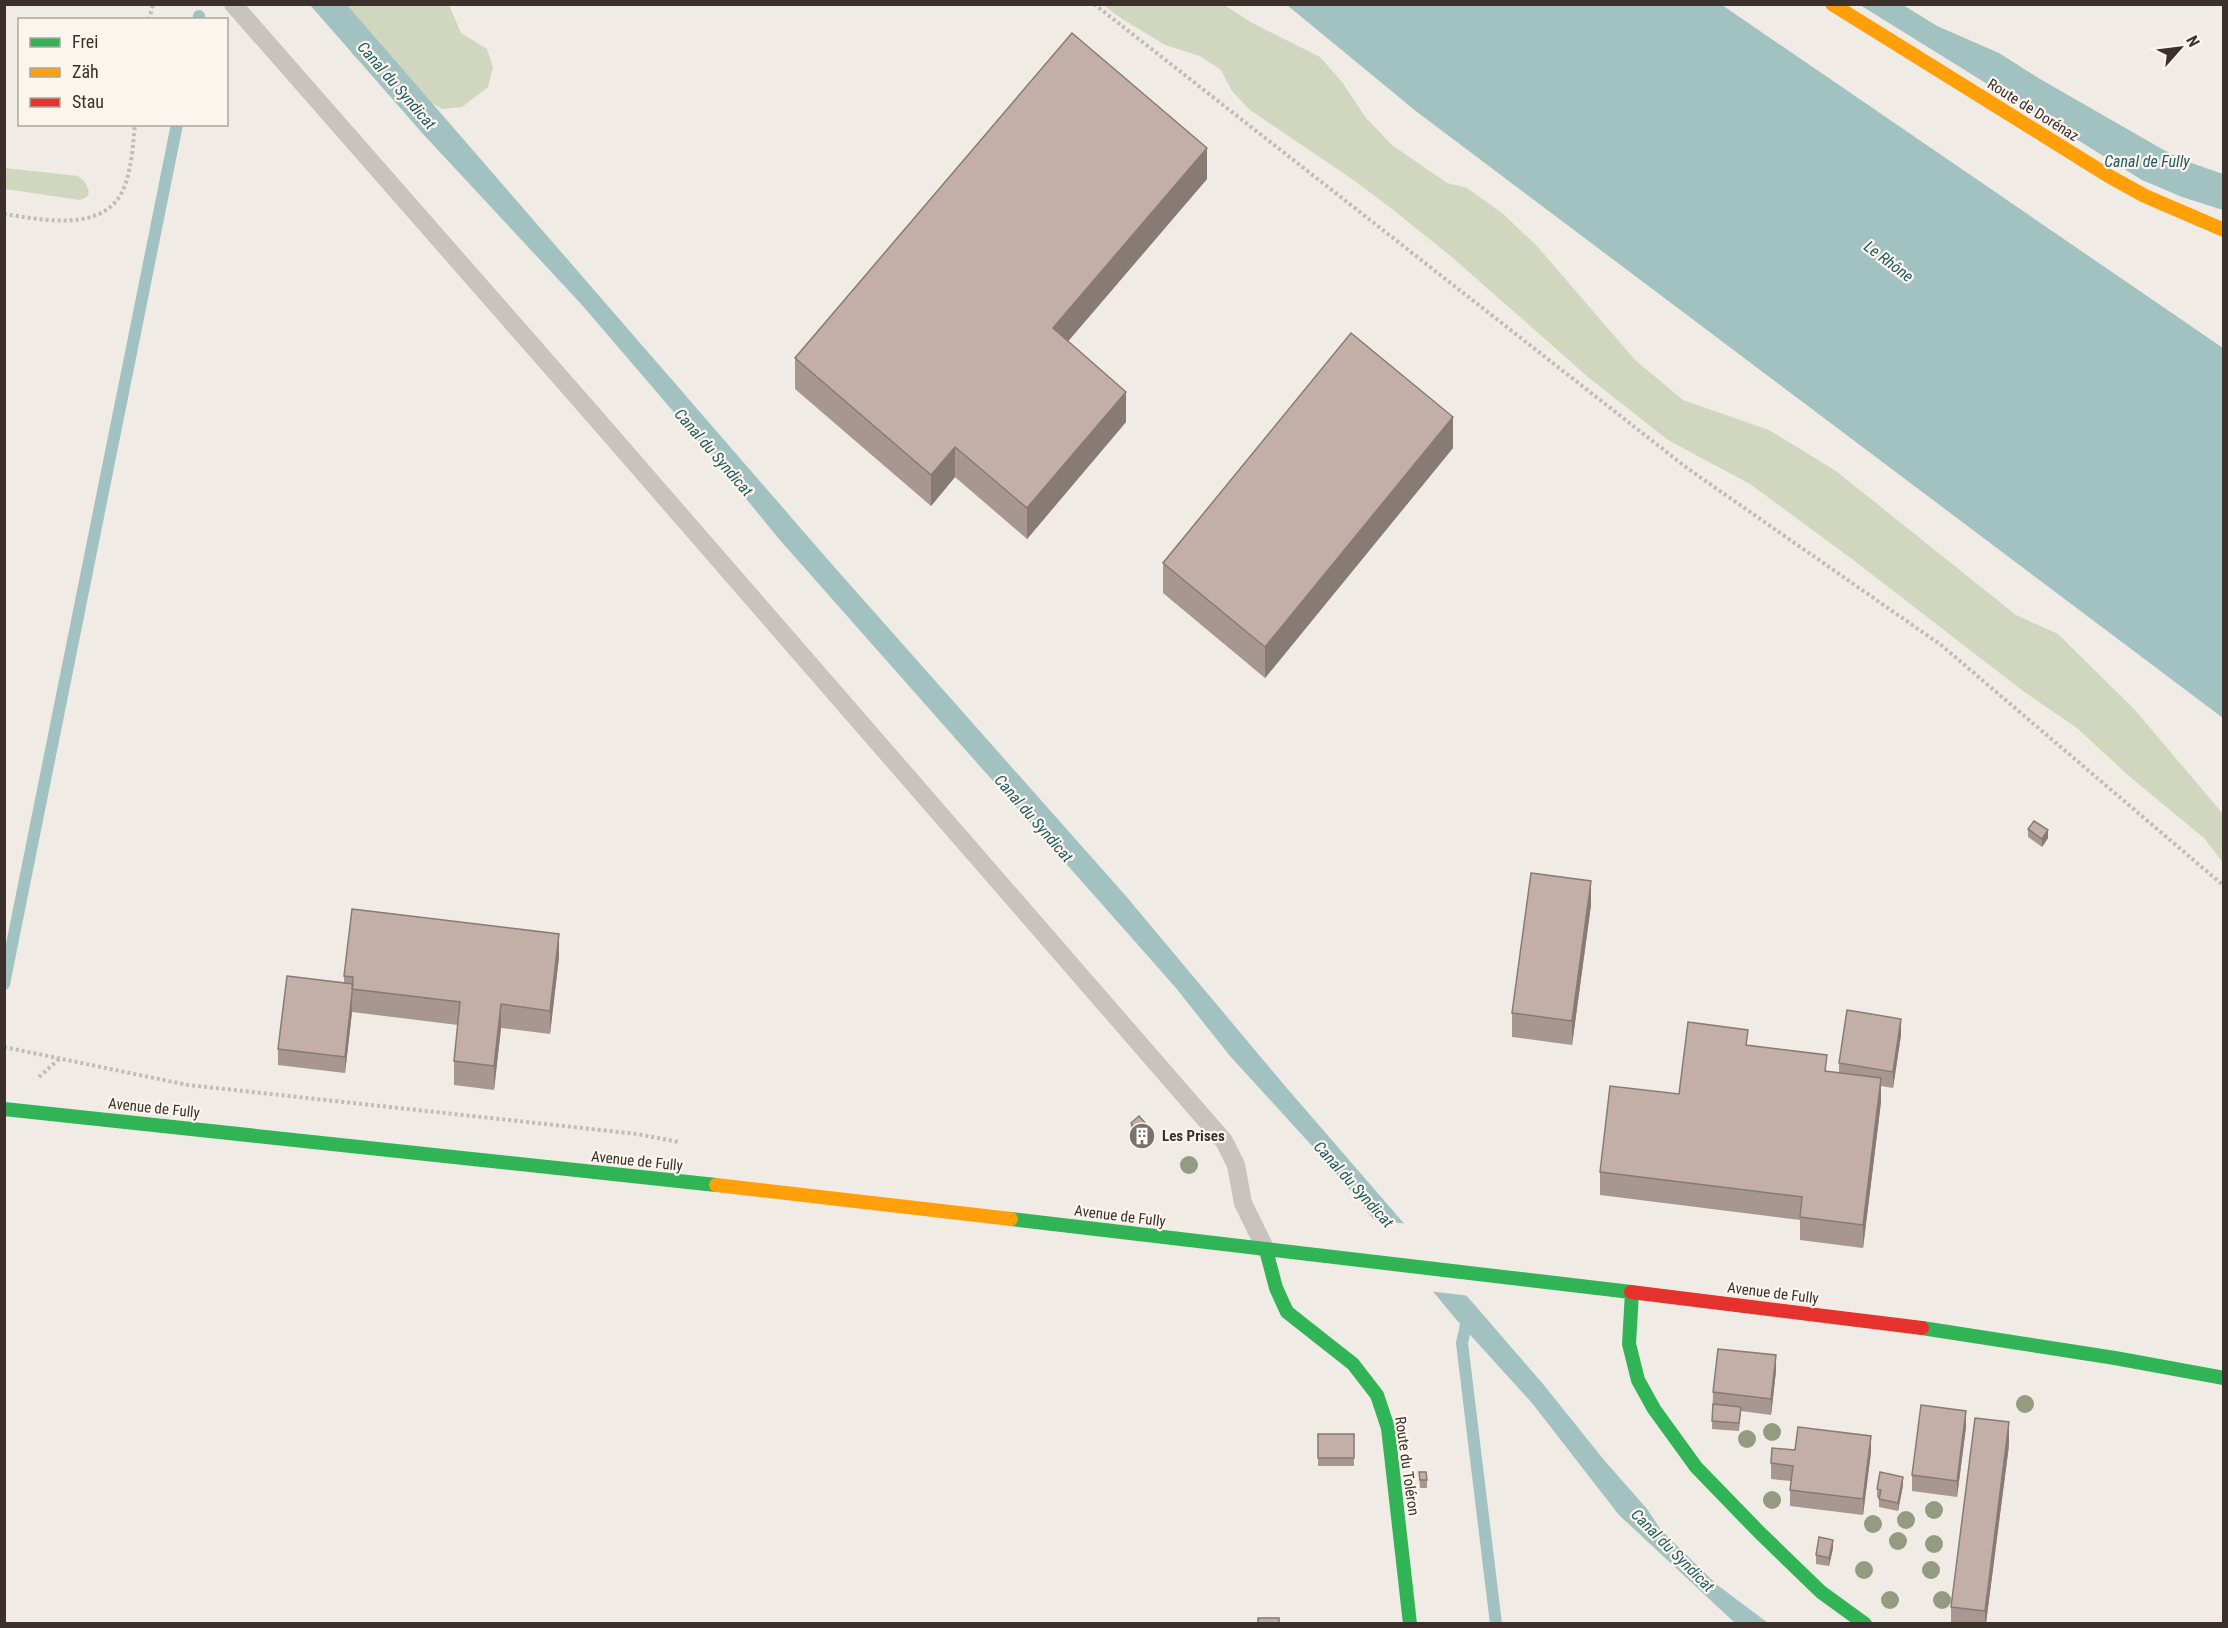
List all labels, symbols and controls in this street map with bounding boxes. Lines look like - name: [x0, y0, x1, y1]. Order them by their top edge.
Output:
- legend: [18, 18, 228, 126]
- north arrow: [2150, 18, 2210, 78]
- text: Frei: [72, 31, 98, 52]
- text: N: [2182, 32, 2203, 50]
- water label: Canal du Syndicat: [353, 38, 440, 133]
- text: Zäh: [72, 61, 99, 82]
- street label: Route de Dorénaz: [1984, 75, 2082, 145]
- text: Stau: [72, 91, 104, 112]
- water label: Canal de Fully: [2104, 152, 2190, 171]
- water label: Le Rhône: [1860, 237, 1917, 286]
- water label: Canal du Syndicat: [670, 405, 757, 500]
- water label: Canal du Syndicat: [990, 771, 1077, 866]
- street label: Avenue de Fully: [107, 1094, 201, 1122]
- building icon: Les Prises: [1127, 1121, 1157, 1151]
- place label: Les Prises: [1162, 1127, 1225, 1145]
- water label: Canal du Syndicat: [1310, 1137, 1398, 1232]
- street label: Avenue de Fully: [590, 1147, 684, 1175]
- street label: Avenue de Fully: [1073, 1201, 1167, 1231]
- street label: Avenue de Fully: [1726, 1278, 1820, 1308]
- street label: Route du Toléron: [1391, 1415, 1423, 1517]
- water label: Canal du Syndicat: [1627, 1505, 1718, 1596]

